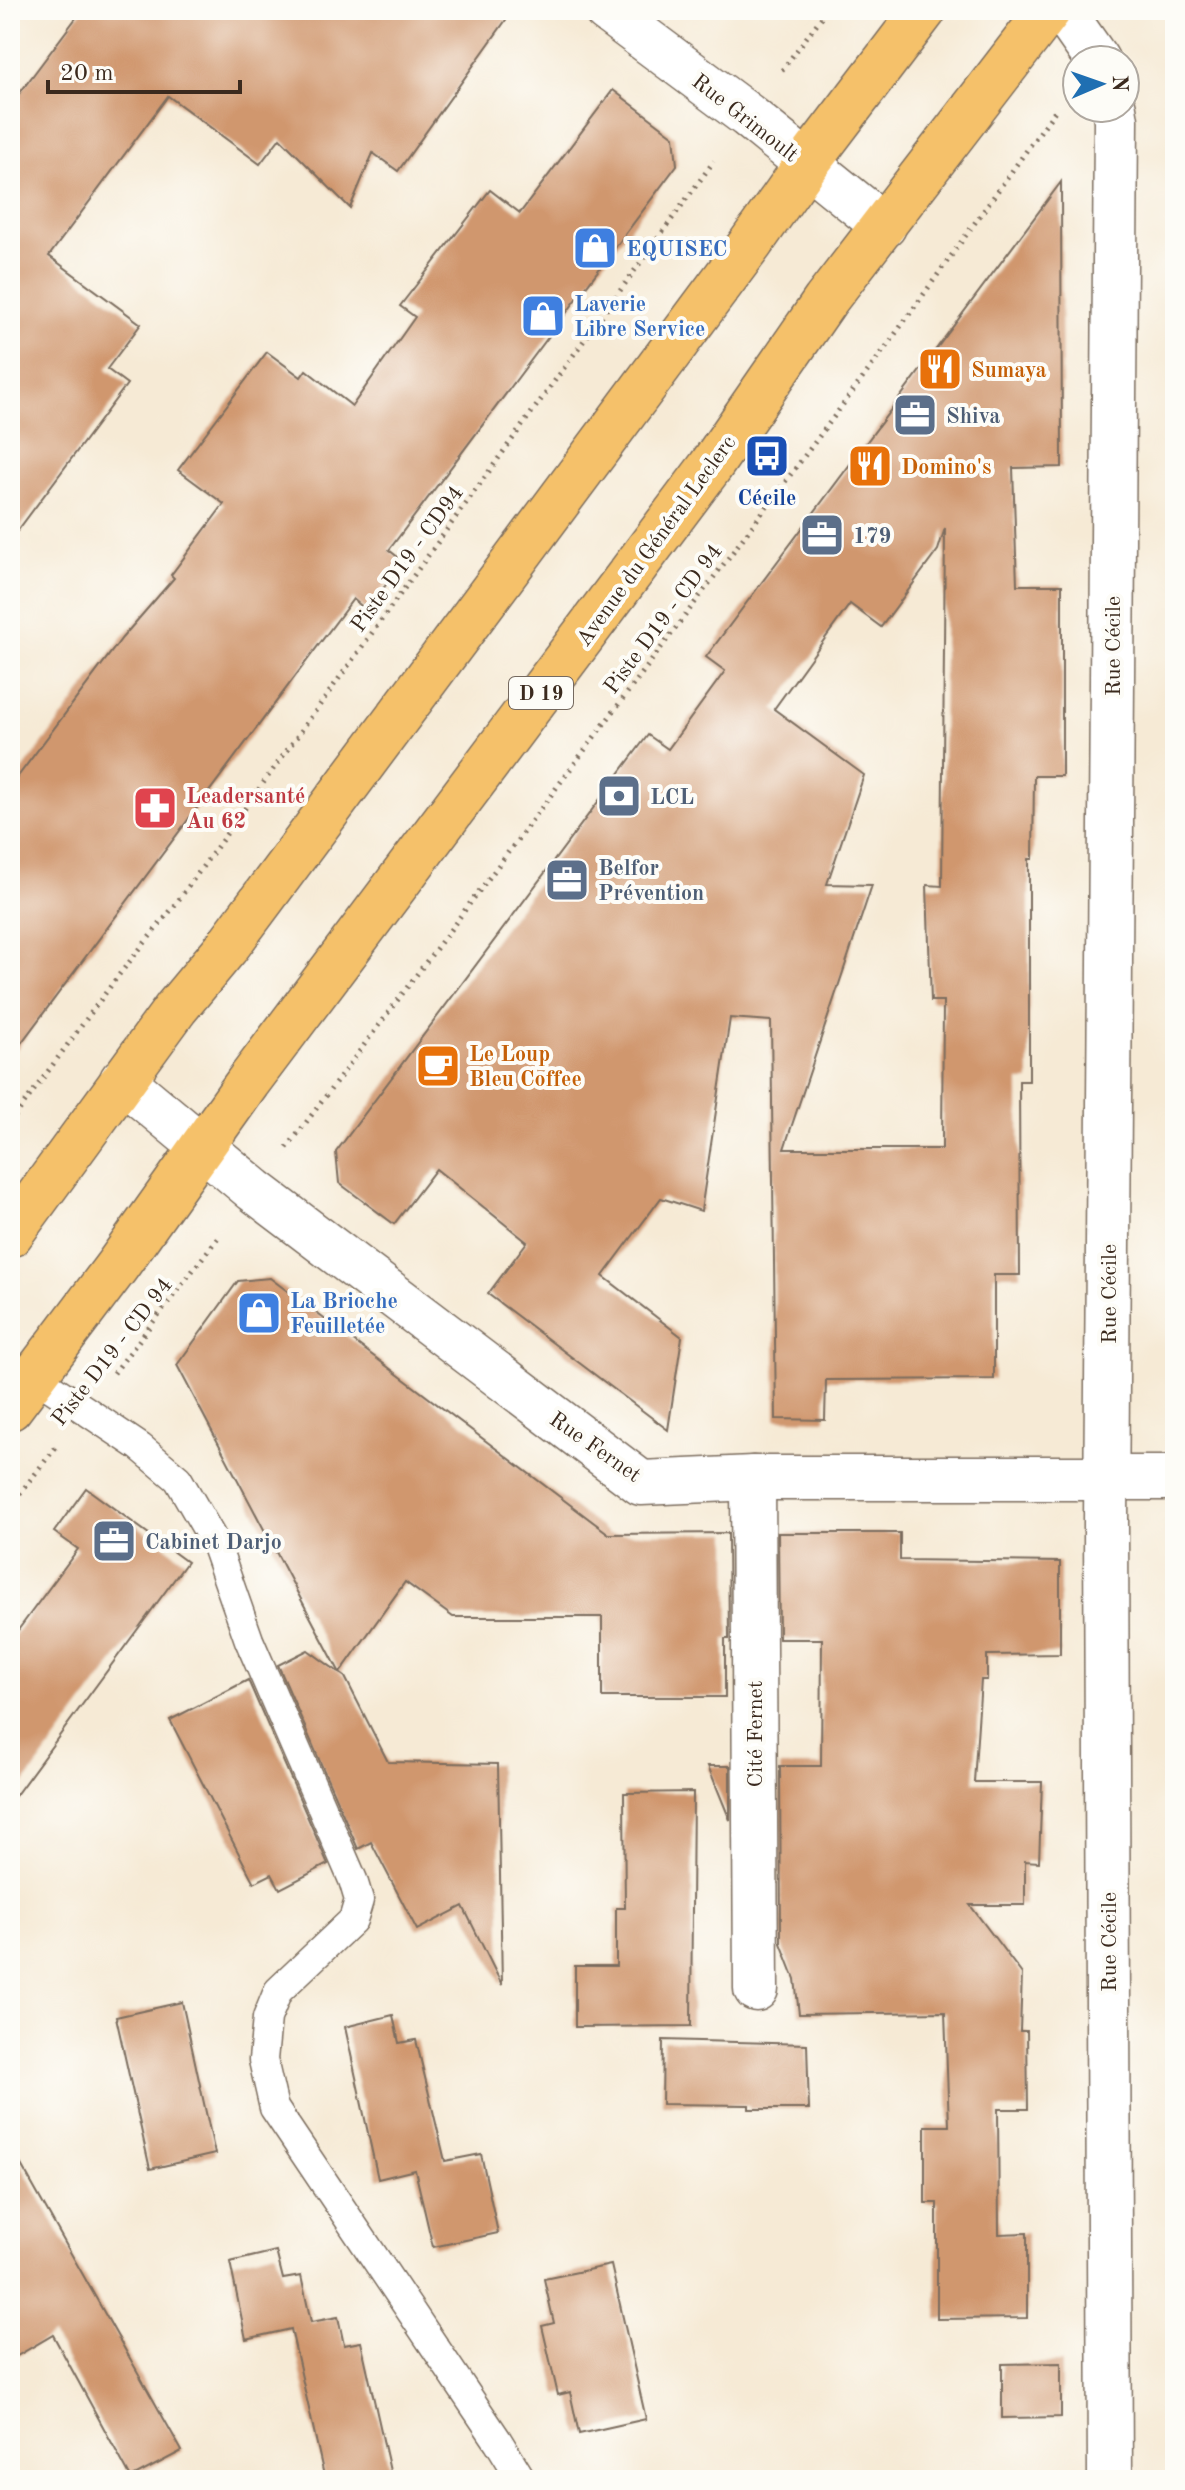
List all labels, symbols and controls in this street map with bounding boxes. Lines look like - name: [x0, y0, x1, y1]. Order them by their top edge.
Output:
- scale bar: [48, 44, 240, 94]
- north arrow: [1061, 44, 1141, 124]
- text: 20 m: [60, 62, 114, 86]
- street label: Rue Grimoult: [687, 70, 802, 167]
- text: N: [1108, 75, 1130, 92]
- shop icon: EQUISEC: [571, 224, 619, 272]
- place label: EQUISEC: [626, 239, 727, 261]
- shop icon: Laverie Libre Service: [519, 292, 567, 340]
- place label: Laverie Libre Service: [574, 294, 705, 341]
- restaurant icon: Sumaya: [916, 345, 964, 393]
- place label: Sumaya: [971, 360, 1047, 382]
- office icon: Shiva: [891, 391, 939, 439]
- place label: Shiva: [946, 406, 1000, 428]
- street label: Avenue du Général Leclerc: [573, 432, 740, 651]
- bus stop icon: Cécile: [743, 432, 791, 480]
- restaurant icon: Domino's: [846, 442, 894, 490]
- place label: Domino's: [901, 457, 992, 479]
- street label: Piste D19 - CD94: [347, 482, 468, 636]
- place label: Cécile: [738, 488, 796, 510]
- office icon: 179: [798, 511, 846, 559]
- place label: 179: [853, 526, 891, 548]
- street label: Piste D19 - CD 94: [600, 540, 727, 698]
- street label: Rue Cécile: [1103, 596, 1125, 696]
- road number: D 19: [509, 677, 573, 709]
- bank icon: LCL: [595, 772, 643, 820]
- pharmacy icon: Leadersanté Au 62: [131, 784, 179, 832]
- place label: Leadersanté Au 62: [186, 786, 305, 833]
- place label: LCL: [650, 787, 694, 809]
- office icon: Belfor Prévention: [543, 856, 591, 904]
- place label: Belfor Prévention: [598, 858, 704, 905]
- cafe icon: Le Loup Bleu Coffee: [414, 1042, 462, 1090]
- place label: Le Loup Bleu Coffee: [469, 1044, 582, 1091]
- street label: Rue Cécile: [1099, 1244, 1121, 1344]
- street label: Piste D19 - CD 94: [48, 1274, 177, 1430]
- shop icon: La Brioche Feuilletée: [235, 1289, 283, 1337]
- place label: La Brioche Feuilletée: [290, 1291, 398, 1338]
- street label: Rue Fernet: [545, 1408, 645, 1487]
- office icon: Cabinet Darjo: [90, 1517, 138, 1565]
- place label: Cabinet Darjo: [145, 1532, 282, 1554]
- street label: Cité Fernet: [745, 1681, 767, 1787]
- street label: Rue Cécile: [1099, 1892, 1121, 1992]

